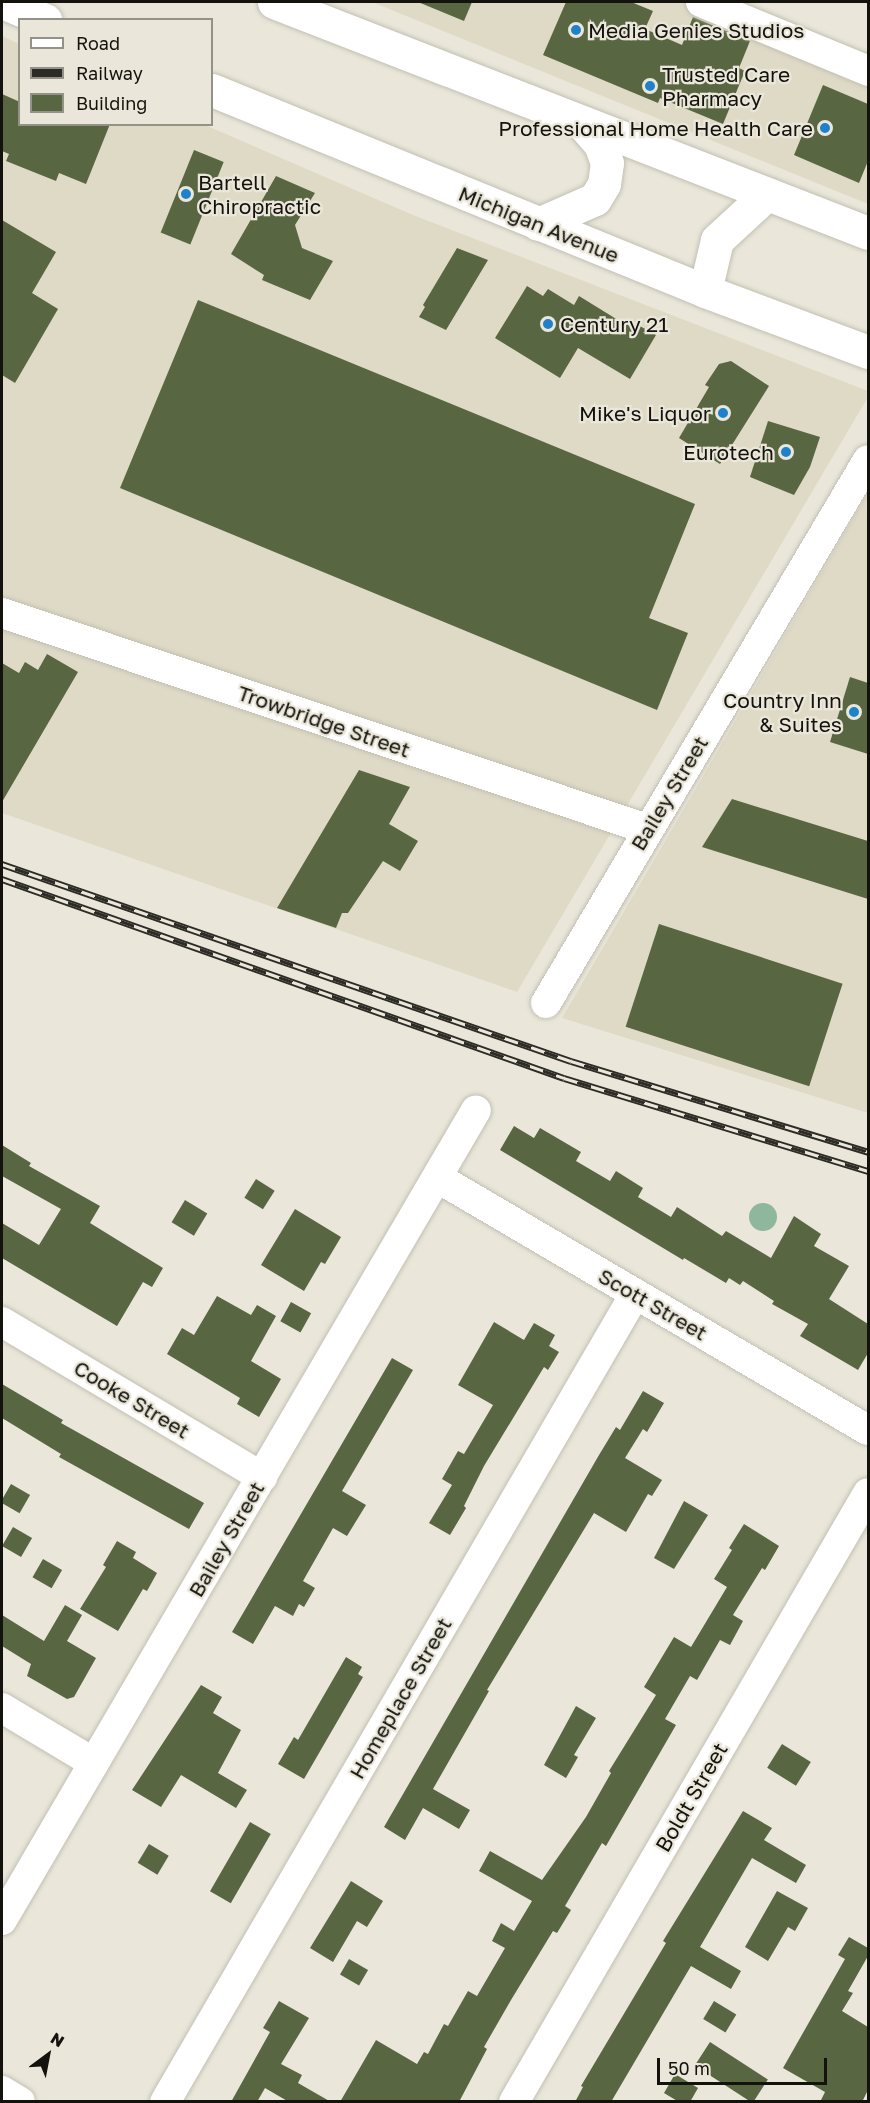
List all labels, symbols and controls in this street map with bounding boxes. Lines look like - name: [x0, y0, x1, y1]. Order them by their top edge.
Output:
- place label: Media Genies Studios: [588, 17, 804, 43]
- legend: [18, 18, 213, 126]
- marker: Media Genies Studios: [569, 23, 583, 37]
- text: Road: [76, 32, 120, 54]
- place label: Trusted Care Pharmacy: [662, 61, 790, 111]
- text: Railway: [76, 62, 143, 84]
- marker: Trusted Care Pharmacy: [643, 79, 657, 93]
- text: Building: [76, 92, 147, 114]
- place label: Professional Home Health Care: [498, 115, 813, 141]
- marker: Professional Home Health Care: [818, 121, 832, 135]
- place label: Bartell Chiropractic: [198, 169, 321, 219]
- street label: Michigan Avenue: [455, 180, 623, 268]
- marker: Bartell Chiropractic: [179, 187, 193, 201]
- place label: Century 21: [560, 311, 668, 337]
- marker: Century 21: [541, 317, 555, 331]
- place label: Mike's Liquor: [579, 400, 711, 426]
- marker: Mike's Liquor: [716, 406, 730, 420]
- place label: Eurotech: [683, 439, 774, 465]
- marker: Eurotech: [779, 445, 793, 459]
- street label: Trowbridge Street: [234, 680, 414, 762]
- place label: Country Inn & Suites: [723, 687, 842, 737]
- marker: Country Inn & Suites: [847, 705, 861, 719]
- street label: Bailey Street: [625, 731, 713, 855]
- street label: Scott Street: [594, 1263, 712, 1345]
- street label: Cooke Street: [70, 1355, 194, 1443]
- street label: Bailey Street: [183, 1477, 269, 1601]
- street label: Homeplace Street: [344, 1613, 456, 1783]
- street label: Boldt Street: [650, 1738, 732, 1856]
- north arrow: [18, 2025, 78, 2085]
- text: N: [47, 2028, 68, 2051]
- scale bar: [660, 2046, 830, 2084]
- text: 50 m: [668, 2057, 710, 2079]

